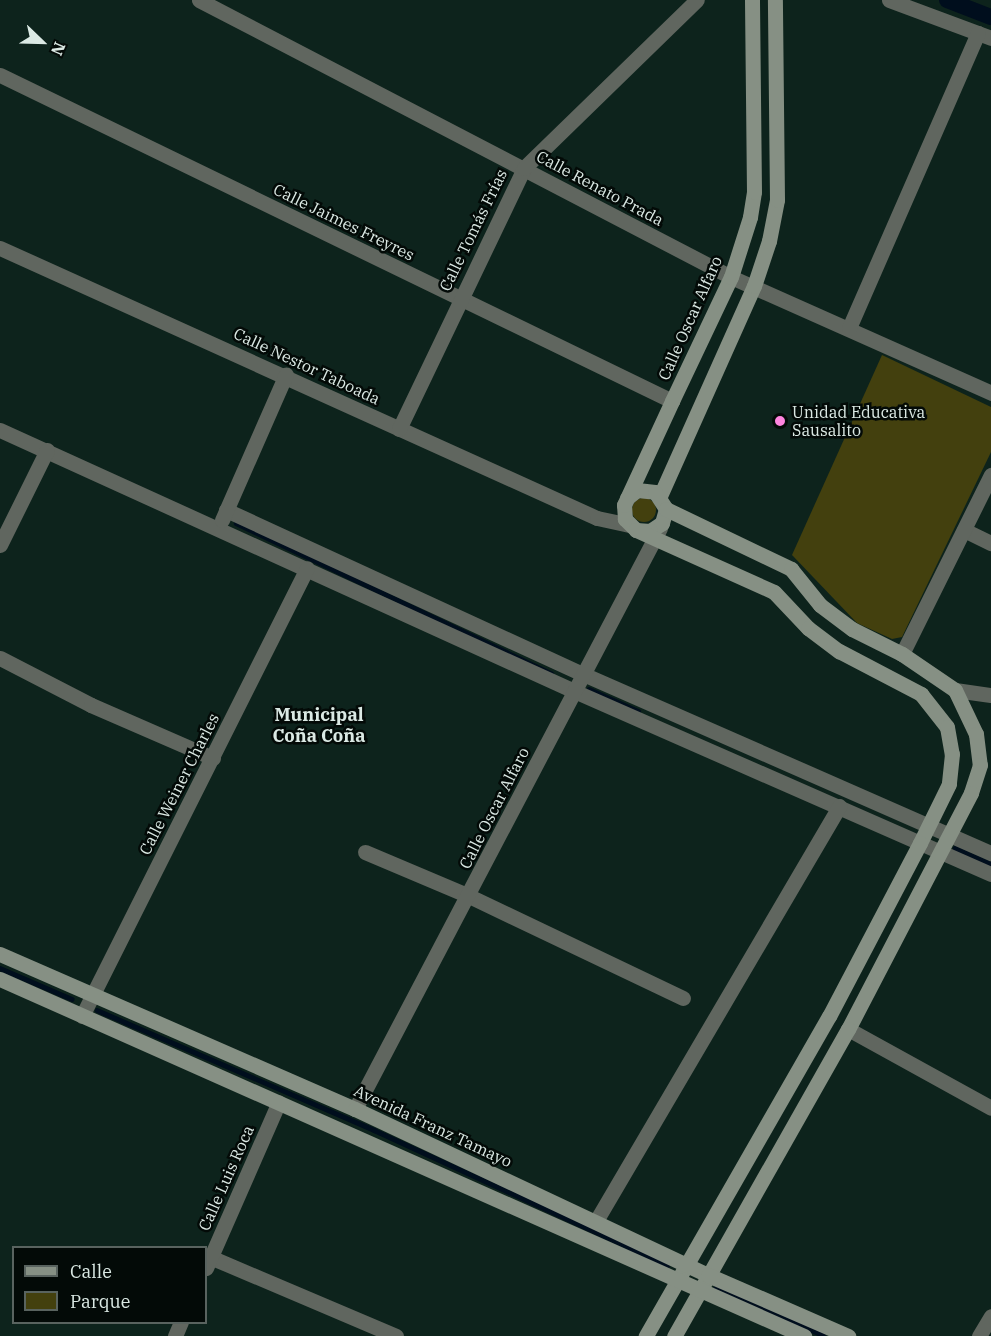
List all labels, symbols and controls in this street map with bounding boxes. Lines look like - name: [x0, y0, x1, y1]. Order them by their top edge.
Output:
- north arrow: [12, 12, 72, 72]
- text: N: [47, 39, 70, 59]
- street label: Calle Renato Prada: [533, 146, 667, 230]
- street label: Calle Tomás Frías: [435, 166, 511, 294]
- street label: Calle Jaimes Freyres: [270, 180, 418, 264]
- street label: Calle Oscar Alfaro: [654, 253, 726, 383]
- street label: Calle Nestor Taboada: [231, 324, 383, 408]
- place label: Unidad Educativa Sausalito: [792, 402, 925, 440]
- marker: Unidad Educativa Sausalito: [773, 414, 787, 428]
- district label: Municipal Coña Coña: [272, 705, 366, 748]
- street label: Calle Weiner Charles: [135, 710, 223, 858]
- street label: Calle Oscar Alfaro: [455, 744, 533, 872]
- street label: Avenida Franz Tamayo: [351, 1081, 515, 1171]
- street label: Calle Luis Roca: [194, 1122, 258, 1234]
- legend: [12, 1246, 207, 1324]
- text: Calle: [70, 1260, 112, 1283]
- text: Parque: [70, 1290, 130, 1313]

